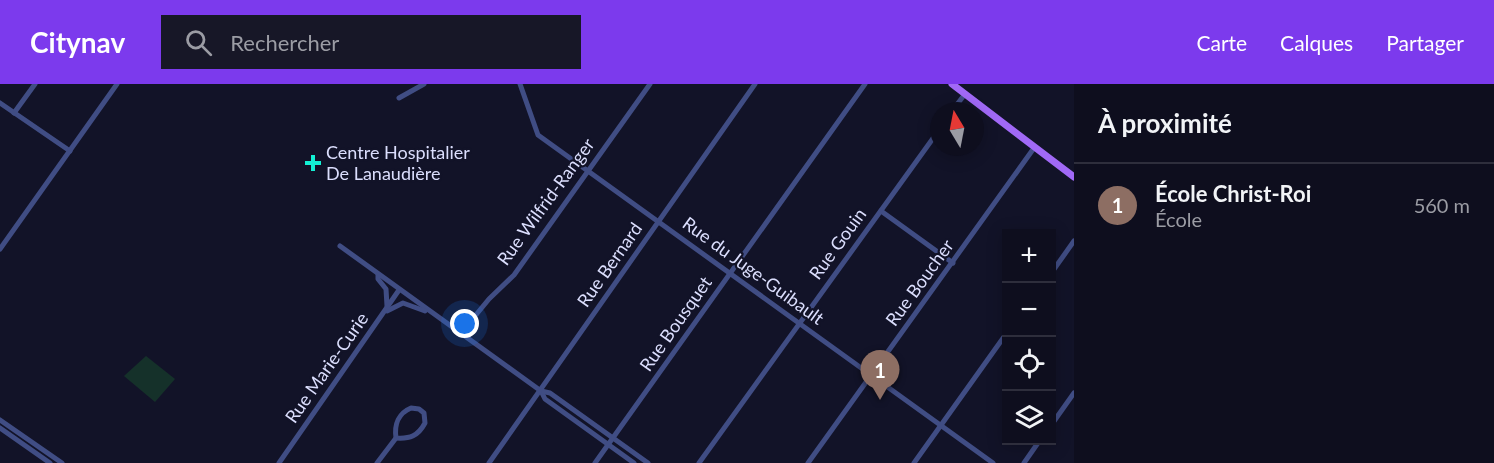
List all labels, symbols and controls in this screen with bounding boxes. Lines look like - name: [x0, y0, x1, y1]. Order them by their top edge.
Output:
- search box: [161, 15, 581, 69]
- text: Citynav: [30, 25, 125, 59]
- icon: search: [182, 26, 215, 59]
- text: Rechercher: [230, 29, 339, 56]
- text: Carte: [1196, 30, 1247, 55]
- text: Calques: [1280, 30, 1353, 55]
- text: Partager: [1386, 30, 1464, 55]
- north arrow: [930, 102, 984, 156]
- text: À proximité: [1098, 107, 1232, 139]
- street label: Rue Wilfrid-Ranger: [492, 133, 599, 269]
- place label: Centre Hospitalier De Lanaudière: [326, 141, 470, 184]
- marker: Centre Hospitalier De Lanaudière: [304, 154, 322, 172]
- text: École Christ-Roi: [1155, 180, 1311, 207]
- text: 1: [1112, 193, 1123, 217]
- text: 560 m: [1414, 193, 1470, 217]
- street label: Rue Gouin: [804, 203, 870, 283]
- text: École: [1155, 207, 1202, 231]
- street label: Rue du Juge-Guibault: [679, 212, 829, 329]
- street label: Rue Bernard: [572, 218, 646, 311]
- map controls: [1002, 229, 1056, 445]
- button: +: [1002, 229, 1056, 283]
- street label: Rue Boucher: [880, 235, 958, 330]
- street label: Rue Bousquet: [634, 271, 716, 375]
- button: −: [1002, 283, 1056, 337]
- street label: Rue Marie-Curie: [280, 308, 372, 427]
- your location: [450, 309, 479, 338]
- button: locate: [1002, 337, 1056, 391]
- pin: 1: [860, 350, 900, 400]
- button: layers: [1002, 391, 1056, 445]

